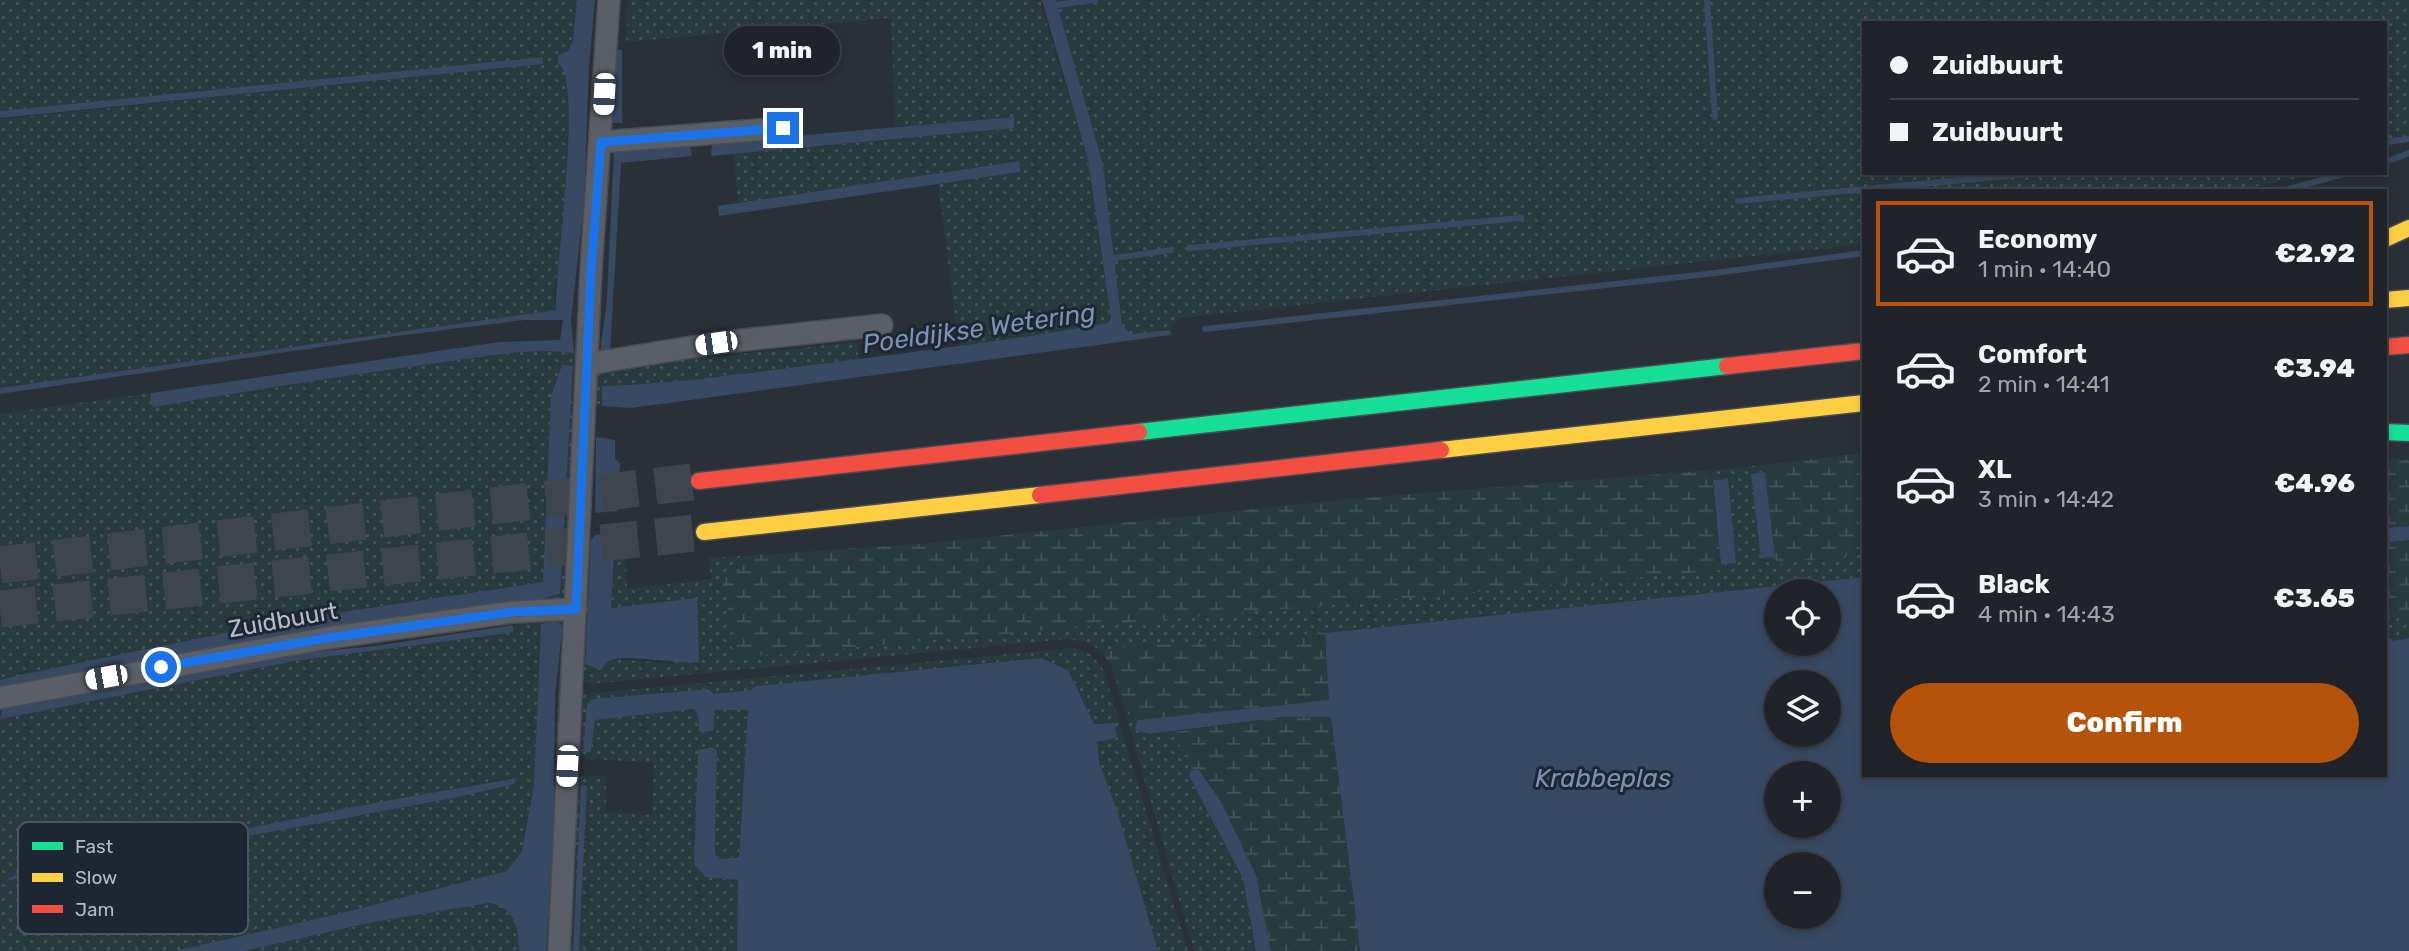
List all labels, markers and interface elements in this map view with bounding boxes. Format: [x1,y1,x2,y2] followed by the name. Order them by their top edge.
[725,26,841,76] callout: 1 min
[752,36,812,64] text: 1 min
[1932,50,2063,81] text: Zuidbuurt
[593,72,616,116] car
[767,112,799,144] route end
[1932,117,2063,148] text: Zuidbuurt
[1894,222,1957,285] icon: car
[1978,224,2097,255] text: Economy
[2275,238,2355,269] text: €2.92
[1978,255,2111,283] text: 1 min · 14:40
[861,297,1098,360] water label: Poeldijkse Wetering
[694,330,739,356] car
[1894,337,1957,400] icon: car
[1978,339,2087,370] text: Comfort
[2274,353,2355,384] text: €3.94
[1978,370,2110,398] text: 2 min · 14:41
[1894,452,1957,515] icon: car
[1978,454,2011,485] text: XL
[2274,468,2355,499] text: €4.96
[1978,485,2114,513] text: 3 min · 14:42
[1894,567,1957,630] icon: car
[1978,569,2050,600] text: Black
[1764,579,1841,929] map controls
[1764,579,1841,656] button: locate
[2274,583,2355,614] text: €3.65
[226,597,340,643] street label: Zuidbuurt
[1978,600,2115,628] text: 4 min · 14:43
[145,651,177,683] route start
[84,663,129,691] car
[1764,670,1841,747] button: layers
[1890,683,2359,763] button: Confirm
[556,744,579,788] car
[1764,761,1841,838] button: +
[1535,763,1671,794] water label: Krabbeplas
[18,822,248,934] legend
[75,835,114,858] text: Fast
[1764,852,1841,929] button: −
[75,866,117,889] text: Slow
[75,898,114,921] text: Jam

